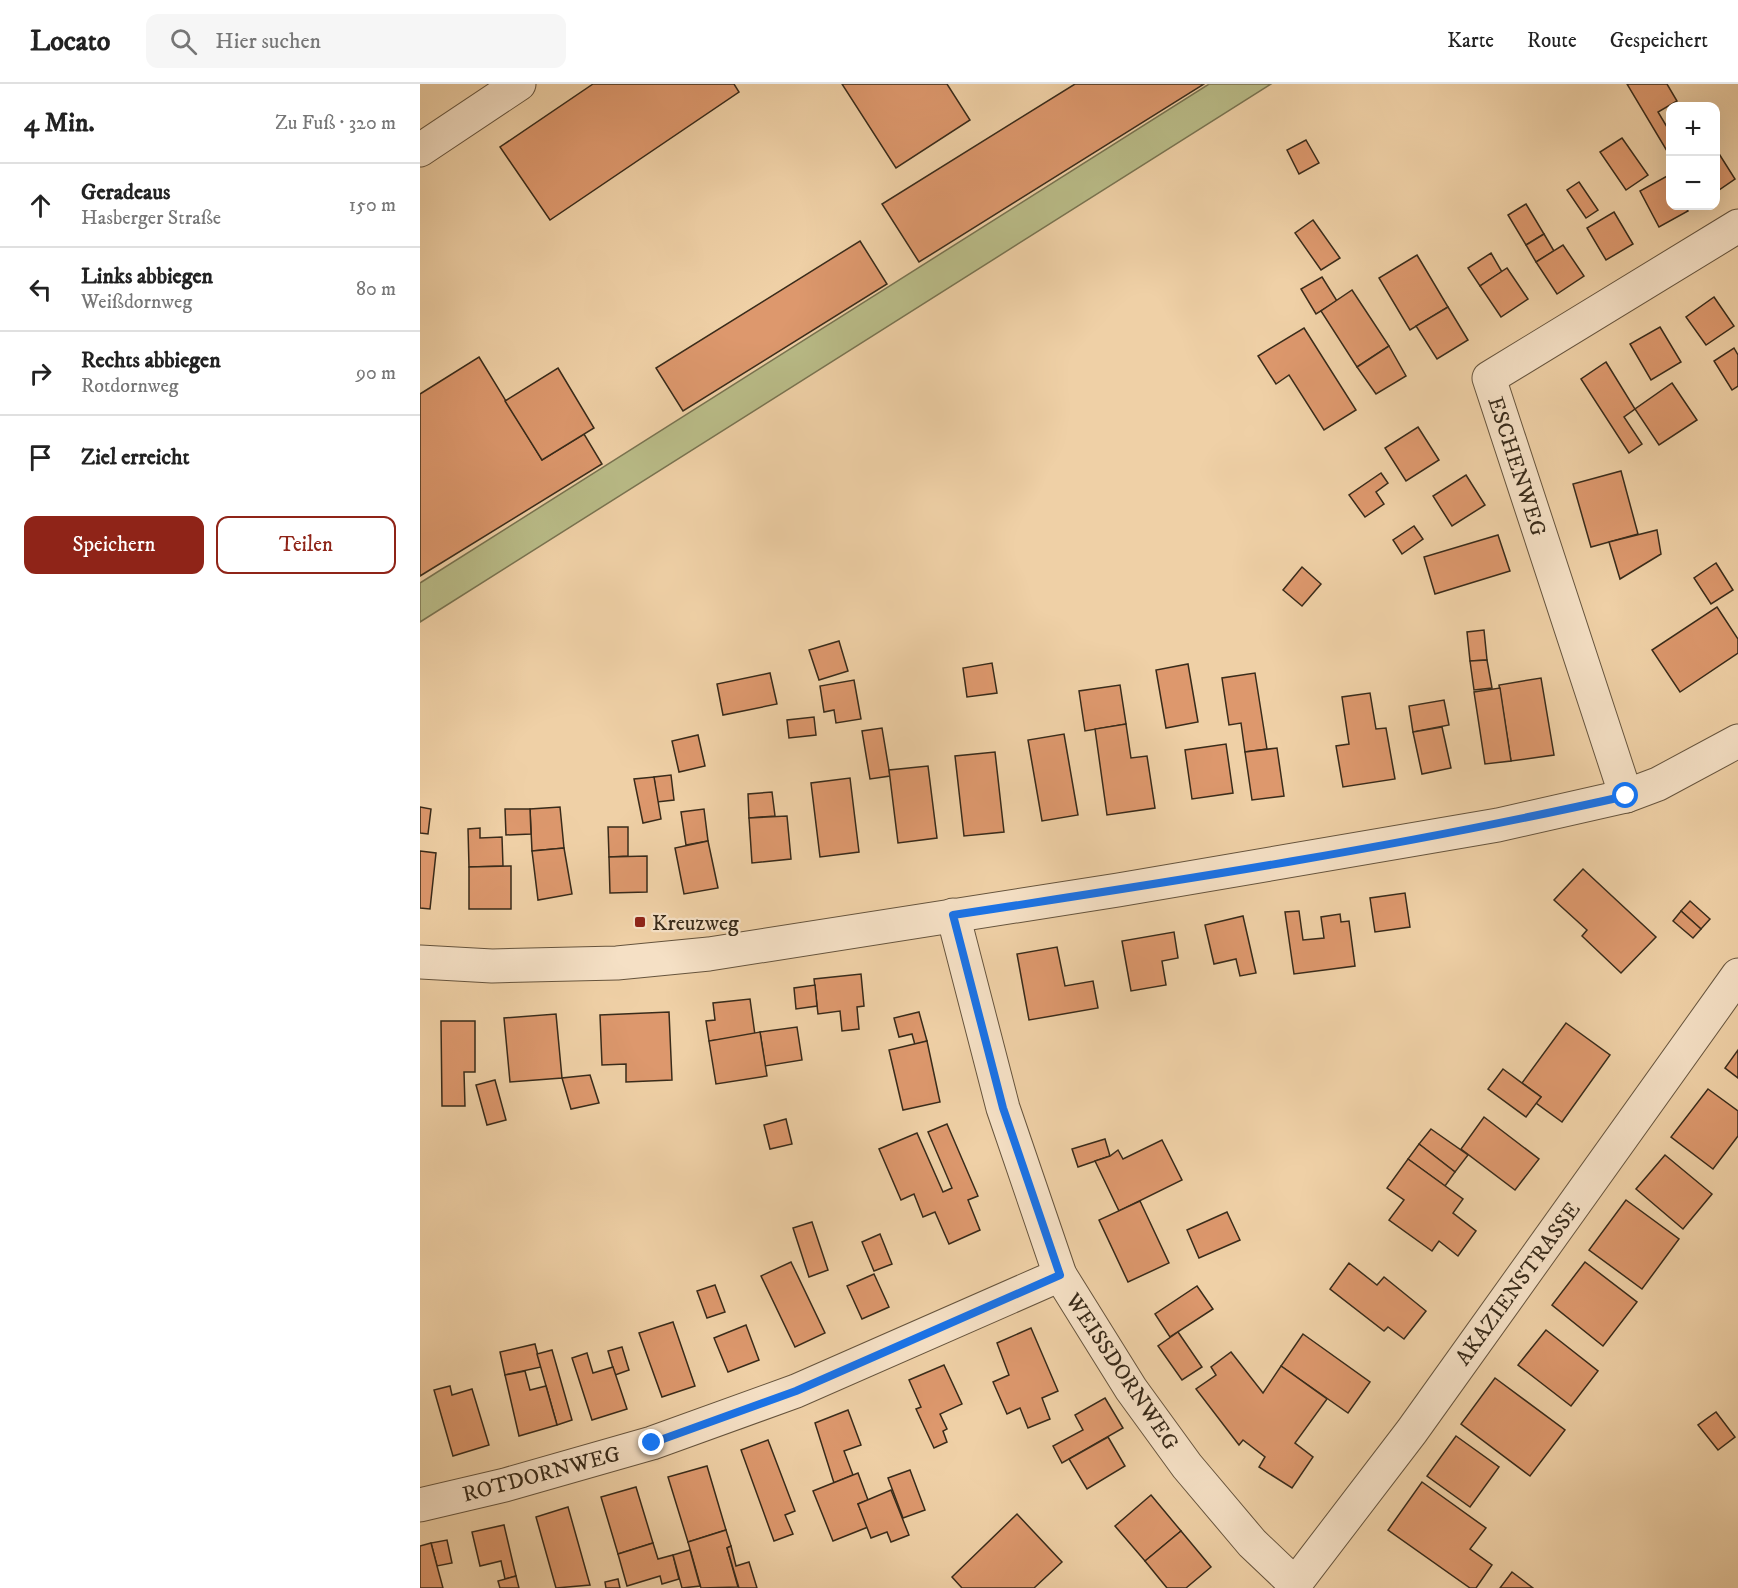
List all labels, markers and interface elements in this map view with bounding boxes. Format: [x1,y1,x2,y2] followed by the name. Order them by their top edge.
[146,14,566,68] search box
[30,24,110,59] text: Locato
[167,25,200,58] icon: search
[215,28,321,55] text: Hier suchen
[1447,28,1494,54] text: Karte
[1527,28,1577,54] text: Route
[1610,28,1708,54] text: Gespeichert
[1666,102,1720,210] map controls
[1666,102,1720,156] button: +
[24,107,95,140] text: 4 Min.
[275,111,396,136] text: Zu Fuß · 320 m
[1666,156,1720,210] button: −
[81,179,170,206] text: Geradeaus
[24,189,57,222] icon: ahead
[349,193,396,218] text: 150 m
[81,206,221,231] text: Hasberger Straße
[81,263,213,290] text: Links abbiegen
[24,273,57,306] icon: left
[356,277,396,302] text: 80 m
[81,290,192,315] text: Weißdornweg
[81,347,221,374] text: Rechts abbiegen
[24,357,57,390] icon: right
[356,361,396,386] text: 90 m
[81,374,179,399] text: Rotdornweg
[1481,393,1552,540] street label: ESCHENWEG
[24,441,57,474] icon: arrive
[81,444,189,471] text: Ziel erreicht
[24,516,204,574] button: Speichern
[216,516,396,574] button: Teilen
[1612,782,1638,808] route start
[652,910,739,937] place label: Kreuzweg
[633,915,647,929] marker: Kreuzweg
[1450,1197,1587,1371] street label: AKAZIENSTRASSE
[1059,1287,1184,1455] street label: WEISSDORNWEG
[638,1429,664,1455] route end
[460,1440,623,1508] street label: ROTDORNWEG

